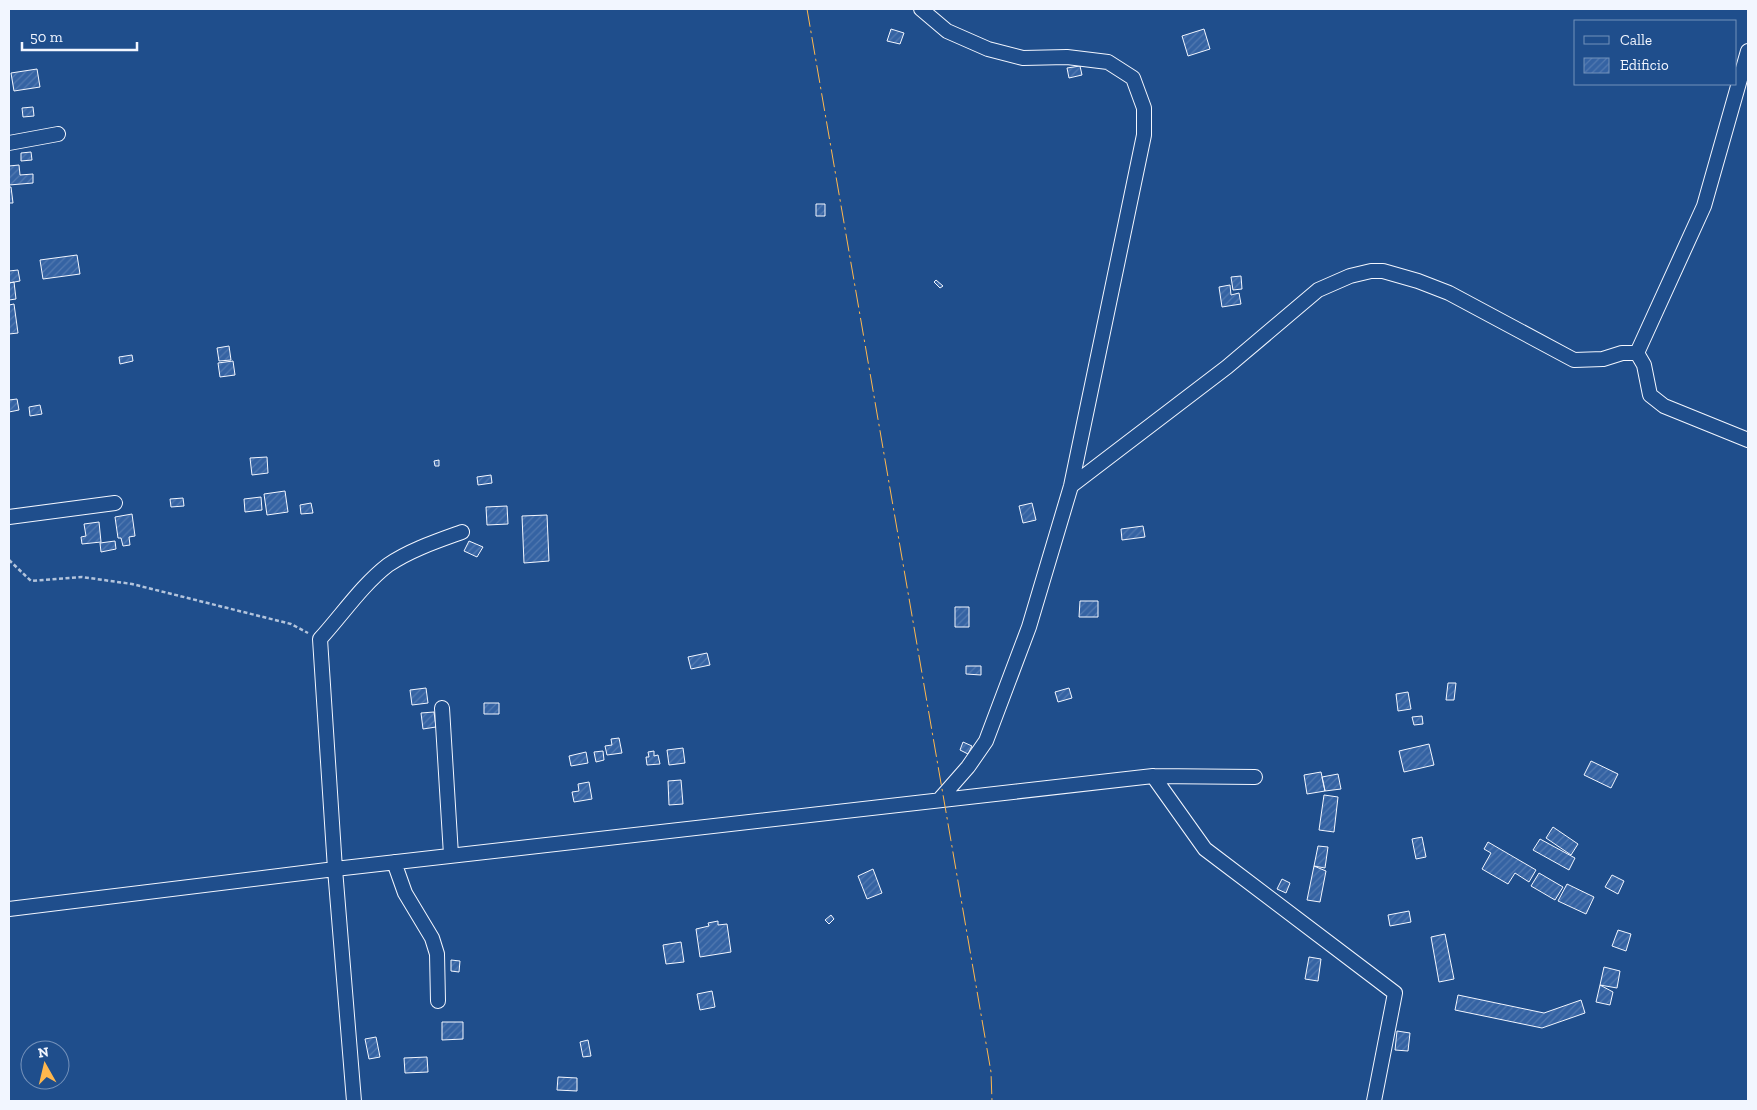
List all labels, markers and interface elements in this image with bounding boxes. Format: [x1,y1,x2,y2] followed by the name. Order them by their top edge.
[22,20,138,52] scale bar
[1574,20,1737,85] legend
[30,28,63,46] text: 50 m
[1620,31,1652,49] text: Calle
[1620,56,1669,74] text: Edificio
[20,1040,70,1090] north arrow
[37,1043,50,1062] text: N

